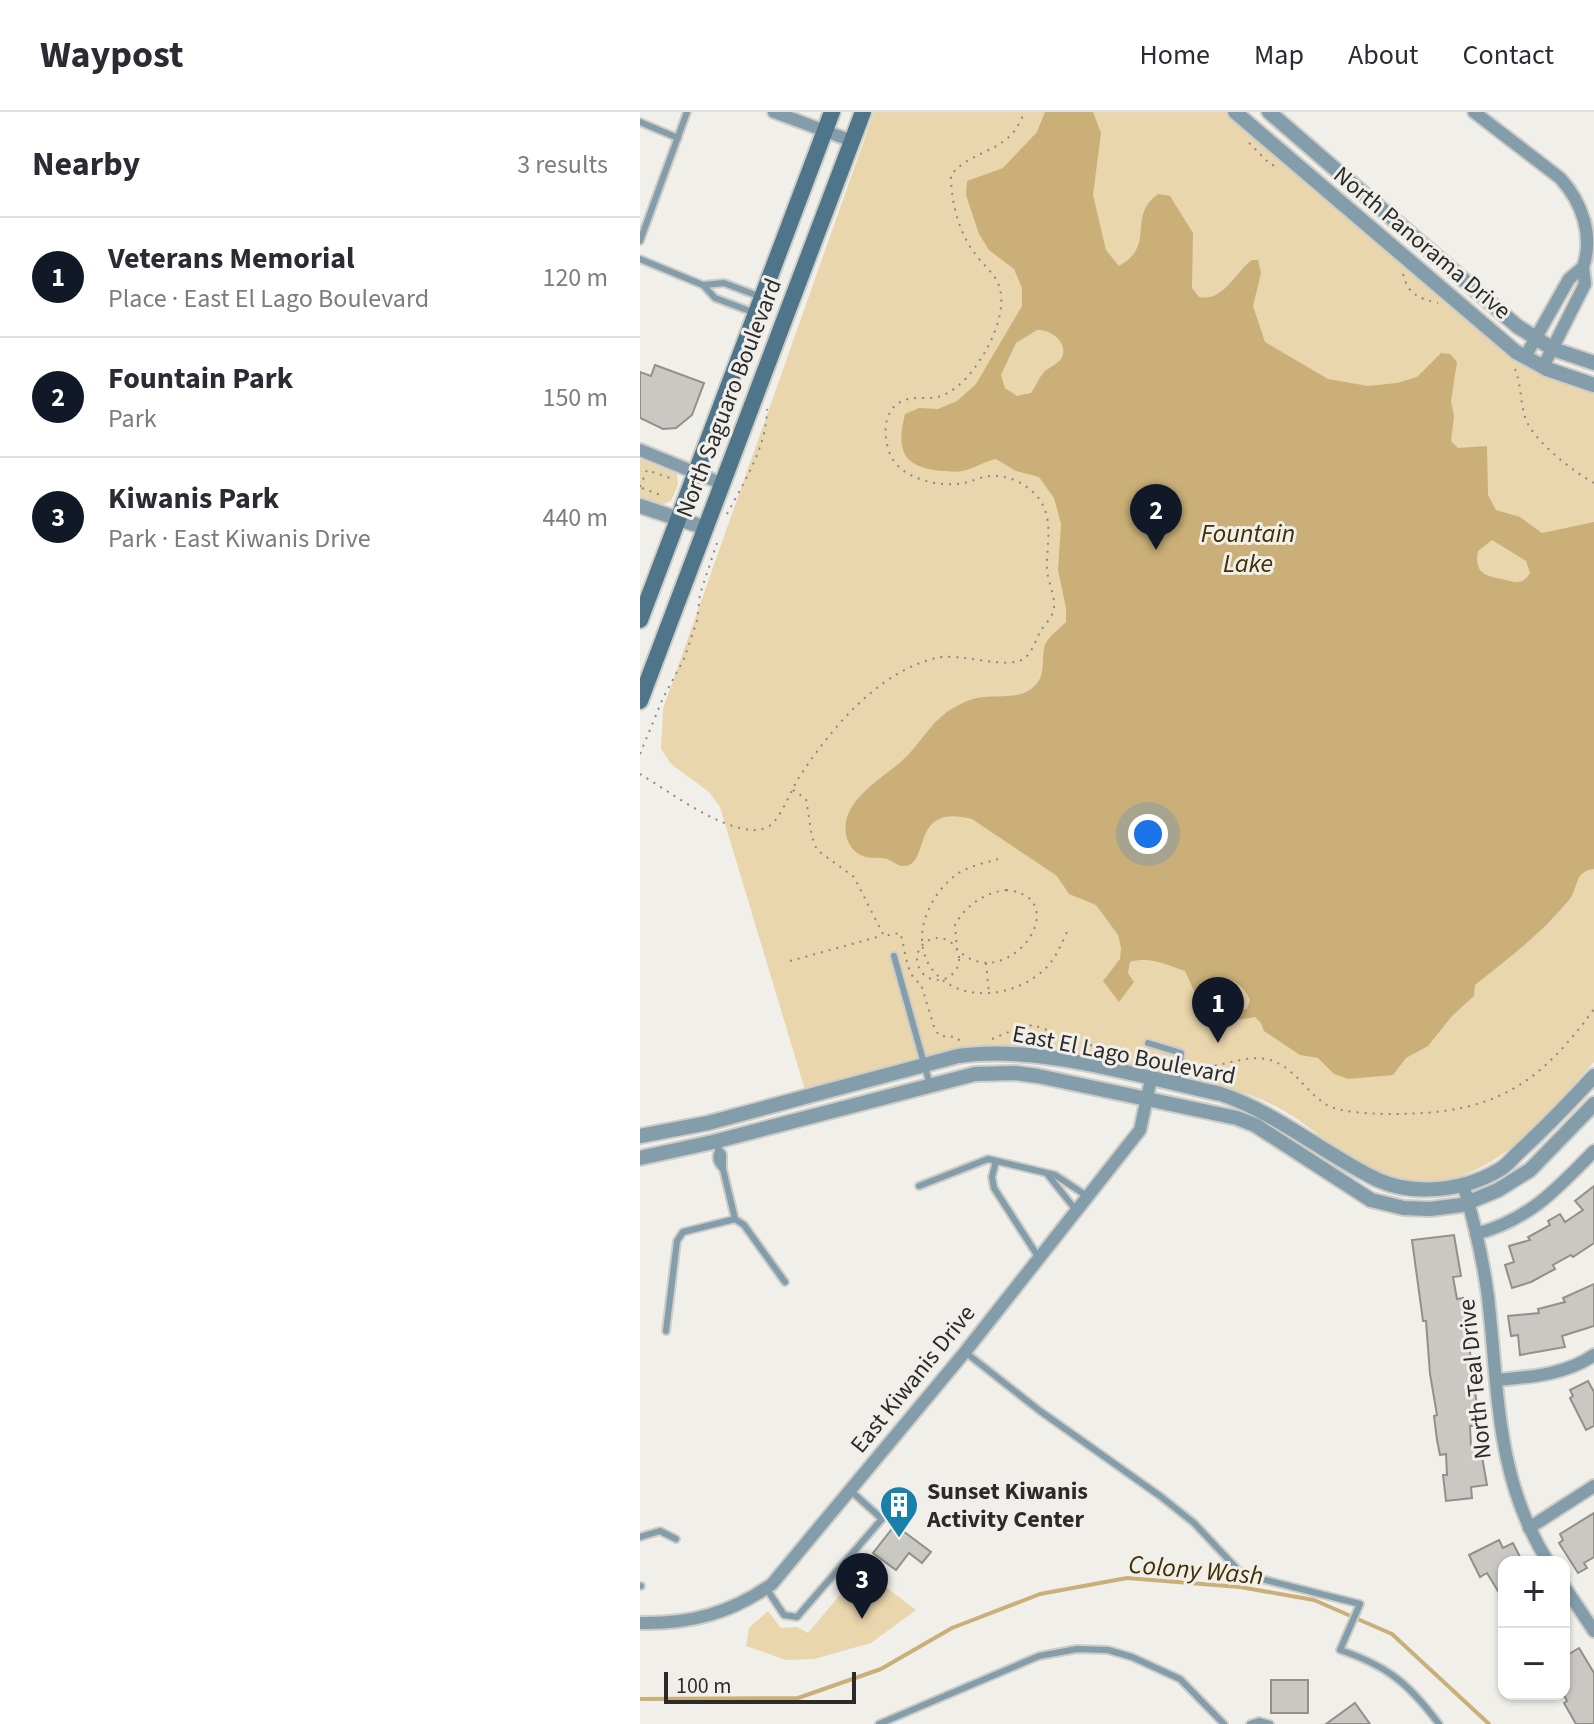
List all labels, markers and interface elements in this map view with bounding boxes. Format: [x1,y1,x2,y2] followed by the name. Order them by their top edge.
[40,28,184,82] text: Waypost
[1139,35,1210,75] text: Home
[1254,35,1304,75] text: Map
[1348,35,1419,75] text: About
[1463,35,1554,75] text: Contact
[32,140,140,189] text: Nearby
[517,146,608,183] text: 3 results
[1326,158,1518,328] street label: North Panorama Drive
[108,237,355,280] text: Veterans Memorial
[51,259,65,296] text: 1
[542,259,608,296] text: 120 m
[667,273,791,523] street label: North Saguaro Boulevard
[108,280,429,317] text: Place · East El Lago Boulevard
[108,357,293,400] text: Fountain Park
[51,379,65,416] text: 2
[542,379,608,416] text: 150 m
[108,400,157,437] text: Park
[108,477,279,520] text: Kiwanis Park
[1130,484,1182,550] pin: 2
[51,499,65,536] text: 3
[542,499,608,536] text: 440 m
[1201,515,1295,582] water label: Fountain Lake
[108,520,371,557] text: Park · East Kiwanis Drive
[1128,814,1168,854] your location
[1192,977,1244,1043] pin: 1
[1009,1016,1239,1094] street label: East El Lago Boulevard
[842,1297,984,1461] street label: East Kiwanis Drive
[1449,1297,1501,1461] street label: North Teal Drive
[926,1474,1088,1537] place label: Sunset Kiwanis Activity Center
[878,1484,920,1539] building icon: Sunset Kiwanis Activity Center
[1127,1546,1265,1594] water label: Colony Wash
[836,1553,888,1619] pin: 3
[1498,1556,1570,1700] map controls
[1498,1556,1570,1628] button: +
[1498,1628,1570,1700] button: −
[664,1668,856,1704] scale bar
[676,1670,731,1702] text: 100 m

